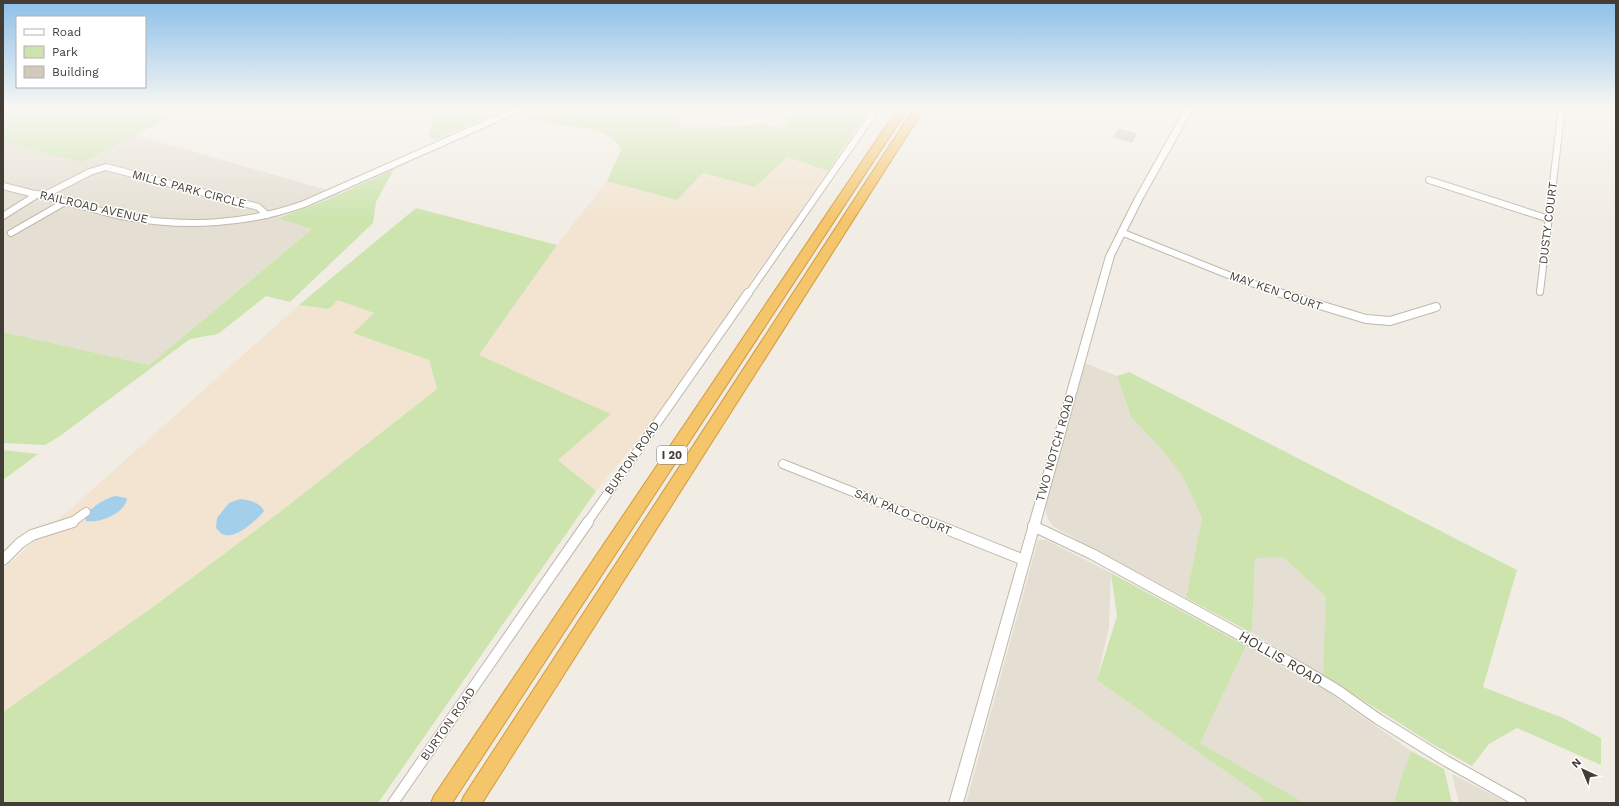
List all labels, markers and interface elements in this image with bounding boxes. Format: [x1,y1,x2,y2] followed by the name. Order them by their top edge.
[16,16,146,88] legend
[52,25,81,39] text: Road
[52,45,78,59] text: Park
[52,65,99,79] text: Building
[131,167,248,211] street label: MILLS PARK CIRCLE
[1536,181,1560,265] street label: DUSTY COURT
[38,188,150,226] street label: RAILROAD AVENUE
[1228,269,1324,313] street label: MAY KEN COURT
[1033,393,1077,503] street label: TWO NOTCH ROAD
[602,419,662,497] street label: BURTON ROAD
[657,446,687,464] road number: I 20
[852,486,954,538] street label: SAN PALO COURT
[1236,628,1326,688] street label: HOLLIS ROAD
[418,685,478,763] street label: BURTON ROAD
[1563,750,1603,790] north arrow
[1569,756,1584,771] text: N

